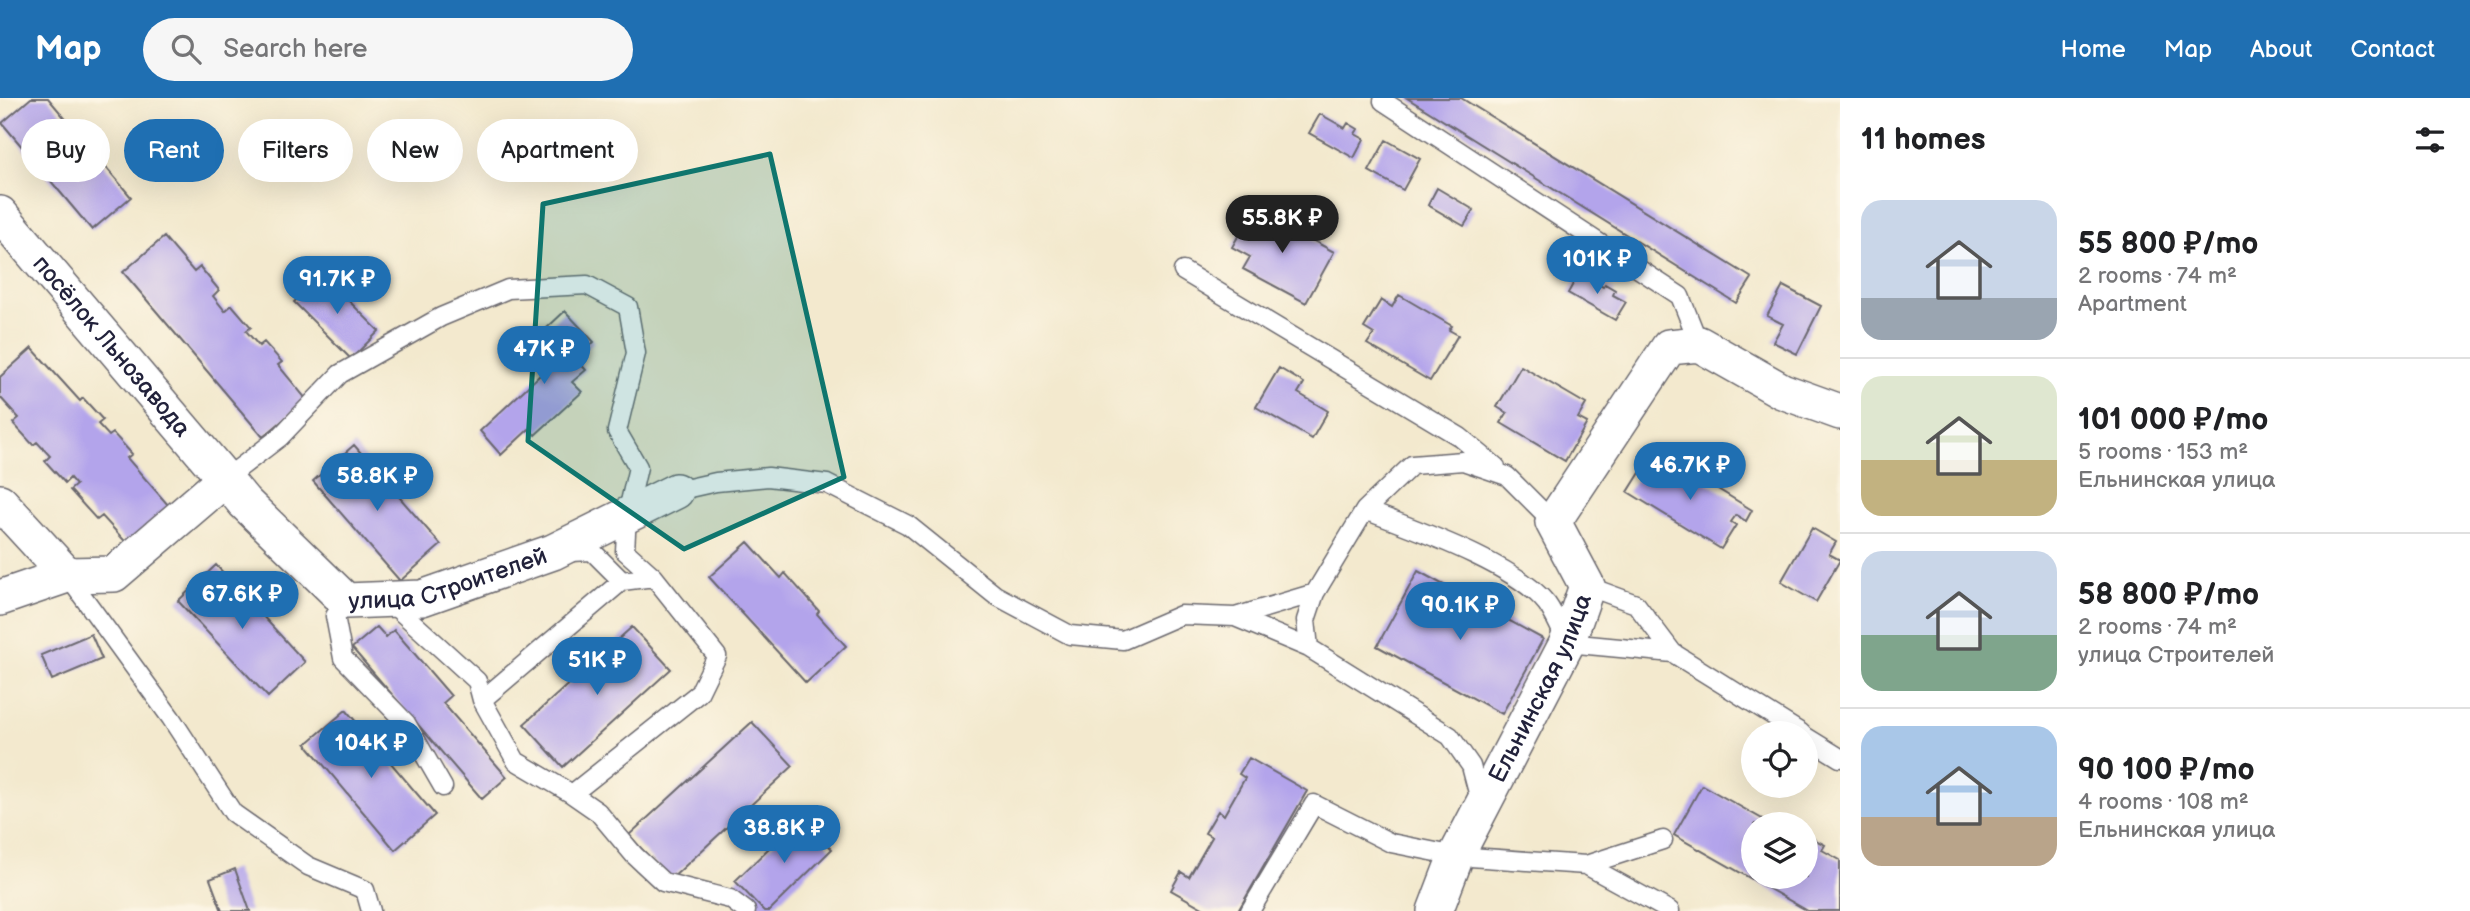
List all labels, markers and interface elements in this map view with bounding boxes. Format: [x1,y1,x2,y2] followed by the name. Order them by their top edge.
[143,18,633,81] search box
[35,29,101,69] text: Map
[167,30,205,68] icon: search
[223,34,367,65] text: Search here
[2061,35,2126,64] text: Home
[2164,35,2212,64] text: Map
[2250,35,2312,64] text: About
[2350,35,2435,64] text: Contact
[21,119,110,182] chip: Buy
[124,119,224,182] chip: Rent
[238,119,353,182] chip: Filters
[367,119,463,182] chip: New
[477,119,638,182] chip: Apartment
[2411,121,2449,159] icon: filters
[1861,122,1985,158] text: 11 homes
[1217,195,1347,255] pin: 55.8K ₽
[1242,204,1322,232] text: 55.8K ₽
[2078,226,2258,262] text: 55 800 ₽/mo
[1917,228,2001,312] icon: home
[1540,236,1654,296] pin: 101K ₽
[1563,245,1631,273] text: 101K ₽
[26,250,197,443] street label: посёлок Льнозавода
[272,256,402,316] pin: 91.7K ₽
[2078,262,2237,290] text: 2 rooms · 74 m²
[299,265,375,293] text: 91.7K ₽
[2078,290,2187,318] text: Apartment
[495,327,593,386] pin: 47K ₽
[513,335,575,363] text: 47K ₽
[2078,402,2268,438] text: 101 000 ₽/mo
[1917,404,2001,488] icon: home
[2078,438,2248,466] text: 5 rooms · 153 m²
[1625,442,1755,502] pin: 46.7K ₽
[1650,451,1730,479] text: 46.7K ₽
[312,454,442,513] pin: 58.8K ₽
[336,462,418,490] text: 58.8K ₽
[2078,466,2276,494] text: Ельнинская улица
[348,541,551,616] street label: улица Строителей
[177,572,307,631] pin: 67.6K ₽
[2078,577,2259,613] text: 58 800 ₽/mo
[1917,579,2001,663] icon: home
[202,580,282,608] text: 67.6K ₽
[1395,582,1525,642] pin: 90.1K ₽
[1483,590,1598,788] street label: Ельнинская улица
[1421,591,1499,619] text: 90.1K ₽
[2078,613,2237,641] text: 2 rooms · 74 m²
[548,638,646,697] pin: 51K ₽
[2078,641,2274,669] text: улица Строителей
[568,646,626,674] text: 51K ₽
[314,720,428,780] pin: 104K ₽
[1741,721,1818,889] map controls
[1741,721,1818,798] button: locate
[335,729,407,757] text: 104K ₽
[2078,752,2255,788] text: 90 100 ₽/mo
[1917,754,2001,838] icon: home
[2078,788,2249,816] text: 4 rooms · 108 m²
[719,806,849,865] pin: 38.8K ₽
[1741,812,1818,889] button: layers
[743,814,825,842] text: 38.8K ₽
[2078,816,2276,844] text: Ельнинская улица

